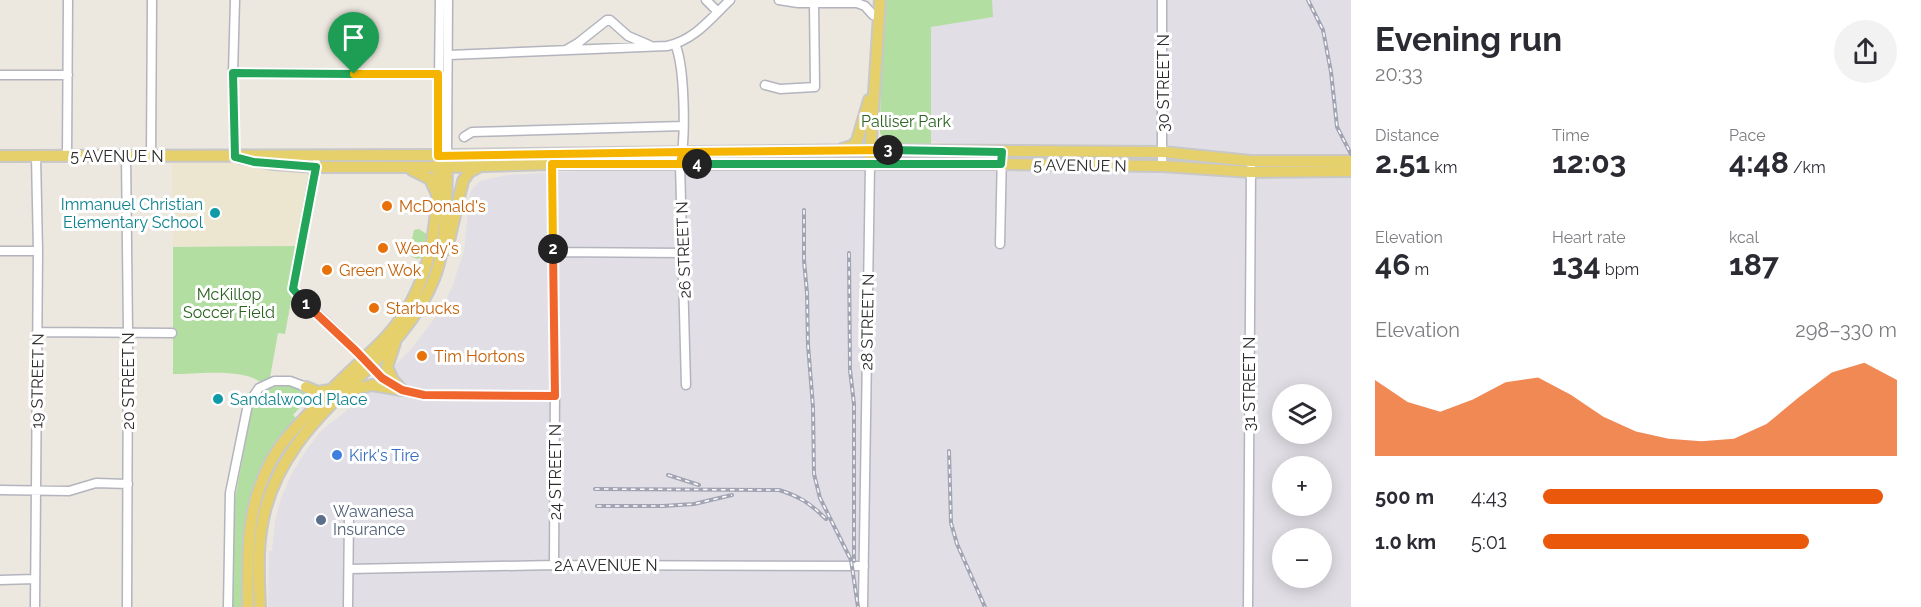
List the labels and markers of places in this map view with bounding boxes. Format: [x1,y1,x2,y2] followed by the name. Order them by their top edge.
[328,12,379,74] pin
[873,135,903,165] pin: 3
[682,149,712,179] pin: 4
[61,195,204,232] place label: Immanuel Christian Elementary School
[399,197,486,216] place label: McDonald's
[380,199,394,213] marker: McDonald's
[208,206,222,220] marker: Immanuel Christian Elementary School
[538,234,568,264] pin: 2
[395,239,459,258] place label: Wendy's
[376,241,390,255] marker: Wendy's
[339,261,422,280] place label: Green Wok
[320,263,334,277] marker: Green Wok
[291,289,321,319] pin: 1
[386,299,460,318] place label: Starbucks
[367,301,381,315] marker: Starbucks
[434,347,525,366] place label: Tim Hortons
[415,349,429,363] marker: Tim Hortons
[230,390,367,409] place label: Sandalwood Place
[211,392,225,406] marker: Sandalwood Place
[349,446,419,465] place label: Kirk's Tire
[330,448,344,462] marker: Kirk's Tire
[333,502,414,539] place label: Wawanesa Insurance
[314,513,328,527] marker: Wawanesa Insurance

